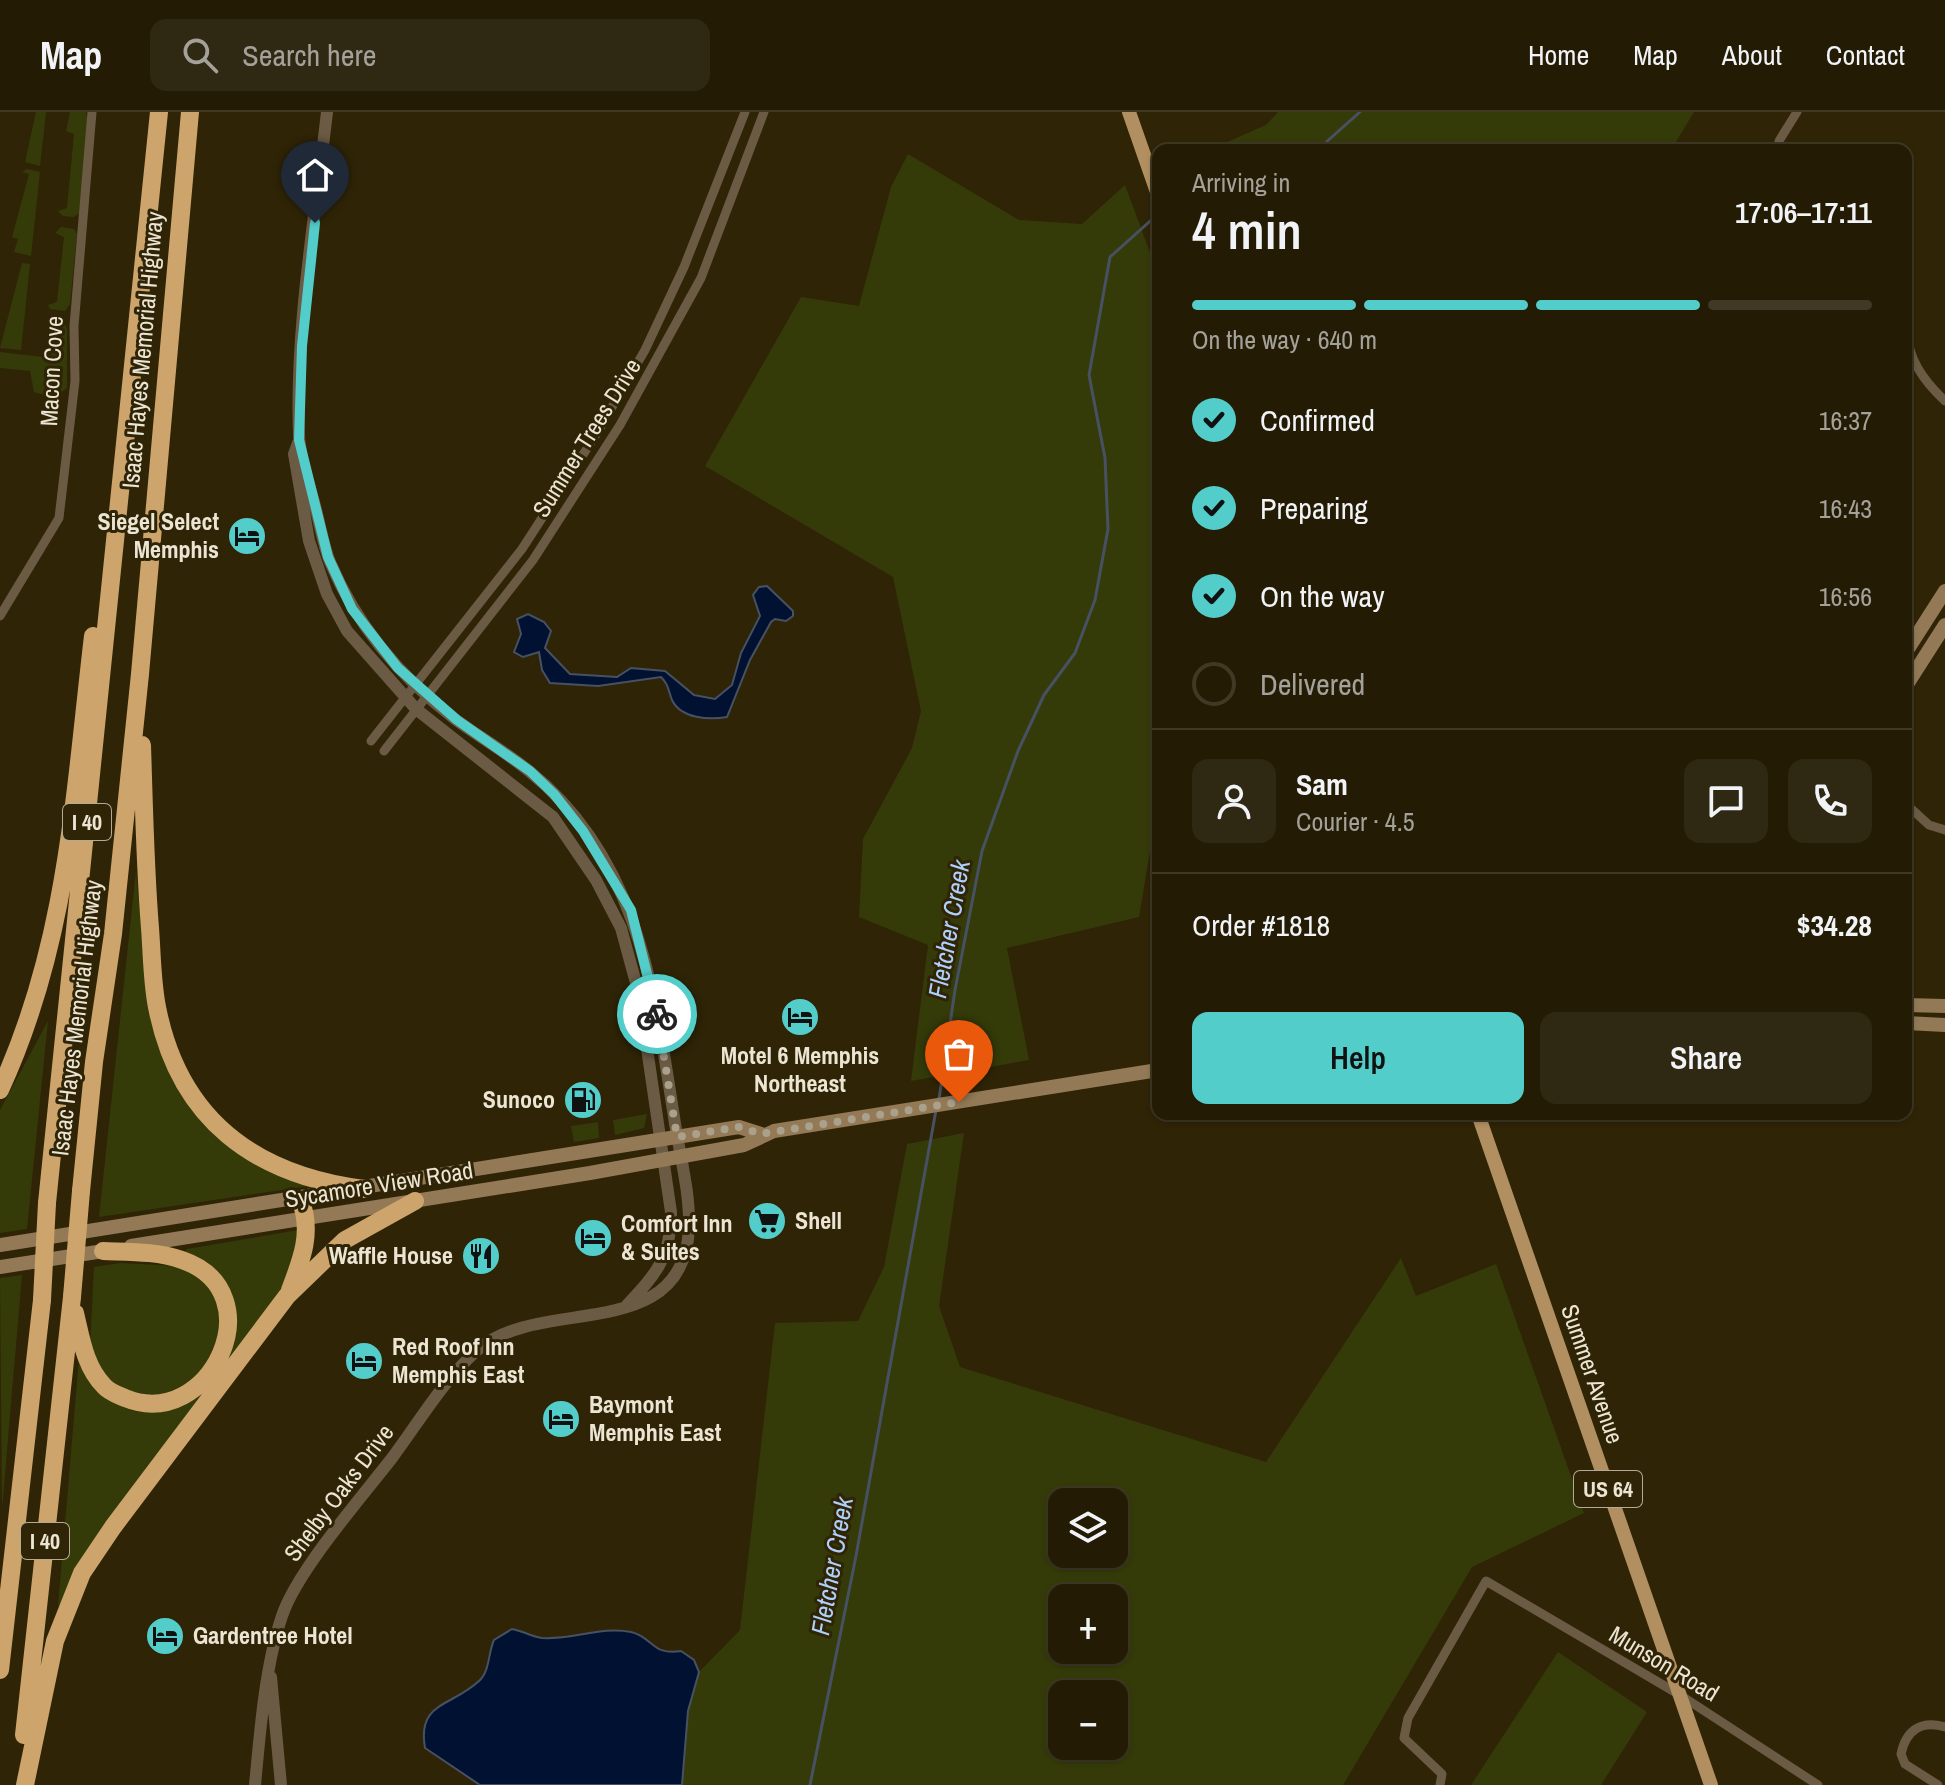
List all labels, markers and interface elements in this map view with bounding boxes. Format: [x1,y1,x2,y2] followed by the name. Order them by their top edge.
[150,19,710,91] search box
[40,30,102,81] text: Map
[178,33,222,77] icon: search
[242,35,376,75] text: Search here
[1528,36,1589,74] text: Home
[1633,36,1678,74] text: Map
[1722,36,1782,74] text: About
[1826,36,1905,74] text: Contact
[281,141,349,223] pin
[293,153,337,197] icon: home
[1192,165,1290,200] text: Arriving in
[1735,192,1872,232] text: 17:06–17:11
[1192,195,1302,265] text: 4 min
[114,210,170,490] street label: Isaac Hayes Memorial Highway
[32,315,70,427] street label: Macon Cove
[1192,322,1377,357] text: On the way · 640 m
[524,352,648,523] street label: Summer Trees Drive
[1192,398,1236,442] icon: check
[1260,400,1375,440] text: Confirmed
[1819,403,1872,438] text: 16:37
[1192,486,1236,530] icon: check
[1260,488,1368,528] text: Preparing
[1819,491,1872,526] text: 16:43
[98,505,219,565] place label: Siegel Select Memphis
[226,515,268,557] hotel icon: Siegel Select Memphis
[1192,574,1236,618] icon: check
[1260,576,1384,616] text: On the way
[1819,579,1872,614] text: 16:56
[1260,664,1365,704] text: Delivered
[1192,759,1276,843] button: person
[1684,759,1768,843] button: chat
[1788,759,1872,843] button: phone
[1296,764,1348,804] text: Sam
[63,804,111,840] road number: I 40
[1296,804,1415,839] text: Courier · 4.5
[919,856,978,1001] water label: Fletcher Creek
[43,878,109,1158] street label: Isaac Hayes Memorial Highway
[1192,905,1330,945] text: Order #1818
[1797,905,1872,945] text: $34.28
[617,974,697,1054] courier
[635,992,679,1036] icon: bike
[779,996,821,1038] hotel icon: Motel 6 Memphis Northeast
[1192,1012,1524,1104] button: Help
[1540,1012,1872,1104] button: Share
[925,1020,993,1102] pin
[937,1032,981,1076] icon: bag
[721,1039,879,1099] place label: Motel 6 Memphis Northeast
[562,1079,604,1121] fuel station icon: Sunoco
[483,1083,555,1115] place label: Sunoco
[283,1153,475,1215] street label: Sycamore View Road
[746,1200,788,1242] supermarket icon: Shell
[795,1204,842,1236] place label: Shell
[621,1207,733,1267] place label: Comfort Inn & Suites
[572,1217,614,1259] hotel icon: Comfort Inn & Suites
[460,1235,502,1277] restaurant icon: Waffle House
[329,1239,453,1271] place label: Waffle House
[1554,1300,1632,1448] street label: Summer Avenue
[392,1330,525,1390] place label: Red Roof Inn Memphis East
[343,1340,385,1382] hotel icon: Red Roof Inn Memphis East
[589,1388,722,1448] place label: Baymont Memphis East
[540,1398,582,1440] hotel icon: Baymont Memphis East
[276,1417,400,1568] street label: Shelby Oaks Drive
[1574,1471,1642,1507] road number: US 64
[1048,1488,1128,1760] map controls
[1048,1488,1128,1568] button: layers
[802,1493,861,1638] water label: Fletcher Creek
[21,1523,69,1559] road number: I 40
[1048,1584,1128,1664] button: +
[144,1615,186,1657] hotel icon: Gardentree Hotel
[1604,1618,1725,1708] street label: Munson Road
[193,1619,353,1651] place label: Gardentree Hotel
[1048,1680,1128,1760] button: −

